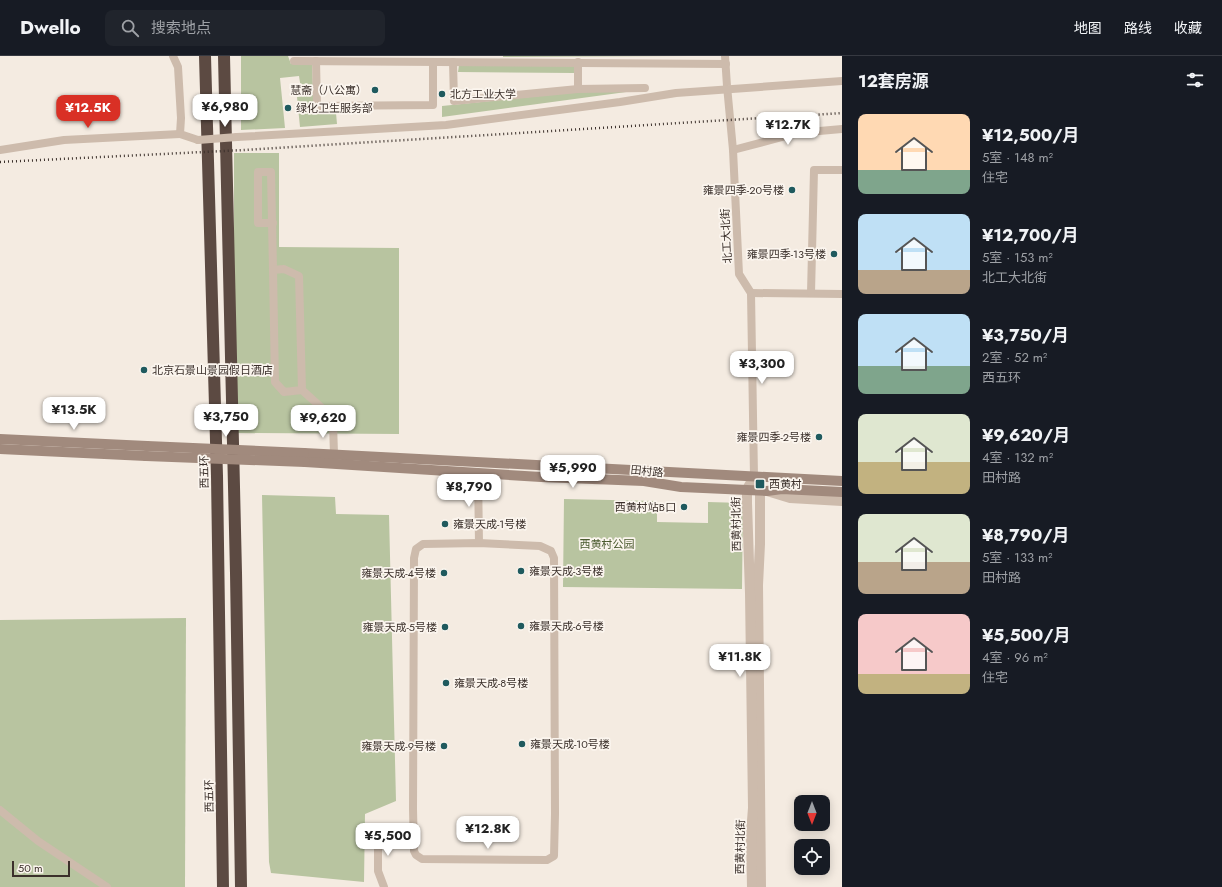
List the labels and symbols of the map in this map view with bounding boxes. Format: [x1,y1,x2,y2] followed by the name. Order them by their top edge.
[290,82,367,98] place label: 慧斋（八公寓）
[370,85,380,95] marker: 慧斋（八公寓）
[450,86,516,102] place label: 北方工业大学
[437,89,447,99] marker: 北方工业大学
[192,94,258,128] pin: ¥6,980
[55,95,121,129] pin: ¥12.5K
[296,100,373,116] place label: 绿化卫生服务部
[283,103,293,113] marker: 绿化卫生服务部
[755,112,821,146] pin: ¥12.7K
[703,182,784,198] place label: 雍景四季-20号楼
[787,185,797,195] marker: 雍景四季-20号楼
[717,208,735,264] street label: 北工大北街
[747,246,826,262] place label: 雍景四季-13号楼
[829,249,839,259] marker: 雍景四季-13号楼
[729,351,795,385] pin: ¥3,300
[152,362,273,378] place label: 北京石景山景园假日酒店
[139,365,149,375] marker: 北京石景山景园假日酒店
[41,397,107,431] pin: ¥13.5K
[193,404,259,438] pin: ¥3,750
[290,405,356,439] pin: ¥9,620
[736,429,811,445] place label: 雍景四季-2号楼
[814,432,824,442] marker: 雍景四季-2号楼
[196,455,212,489] street label: 西五环
[540,455,606,489] pin: ¥5,990
[630,461,664,481] street label: 田村路
[436,474,502,508] pin: ¥8,790
[769,476,802,492] place label: 西黄村
[754,478,766,490] marker: 西黄村
[728,496,744,552] street label: 西黄村北街
[615,499,676,515] place label: 西黄村站B口
[679,502,689,512] marker: 西黄村站B口
[453,516,526,532] place label: 雍景天成-1号楼
[440,519,450,529] marker: 雍景天成-1号楼
[580,536,635,552] park label: 西黄村公园
[529,563,603,579] place label: 雍景天成-3号楼
[361,565,436,581] place label: 雍景天成-4号楼
[516,566,526,576] marker: 雍景天成-3号楼
[439,568,449,578] marker: 雍景天成-4号楼
[529,618,604,634] place label: 雍景天成-6号楼
[362,619,437,635] place label: 雍景天成-5号楼
[516,621,526,631] marker: 雍景天成-6号楼
[440,622,450,632] marker: 雍景天成-5号楼
[707,644,773,678] pin: ¥11.8K
[454,675,528,691] place label: 雍景天成-8号楼
[441,678,451,688] marker: 雍景天成-8号楼
[530,736,610,752] place label: 雍景天成-10号楼
[361,738,436,754] place label: 雍景天成-9号楼
[517,739,527,749] marker: 雍景天成-10号楼
[439,741,449,751] marker: 雍景天成-9号楼
[201,779,217,813] street label: 西五环
[794,795,830,831] north arrow
[455,816,521,850] pin: ¥12.8K
[732,819,748,875] street label: 西黄村北街
[355,823,421,857] pin: ¥5,500
[12,859,70,878] scale bar

